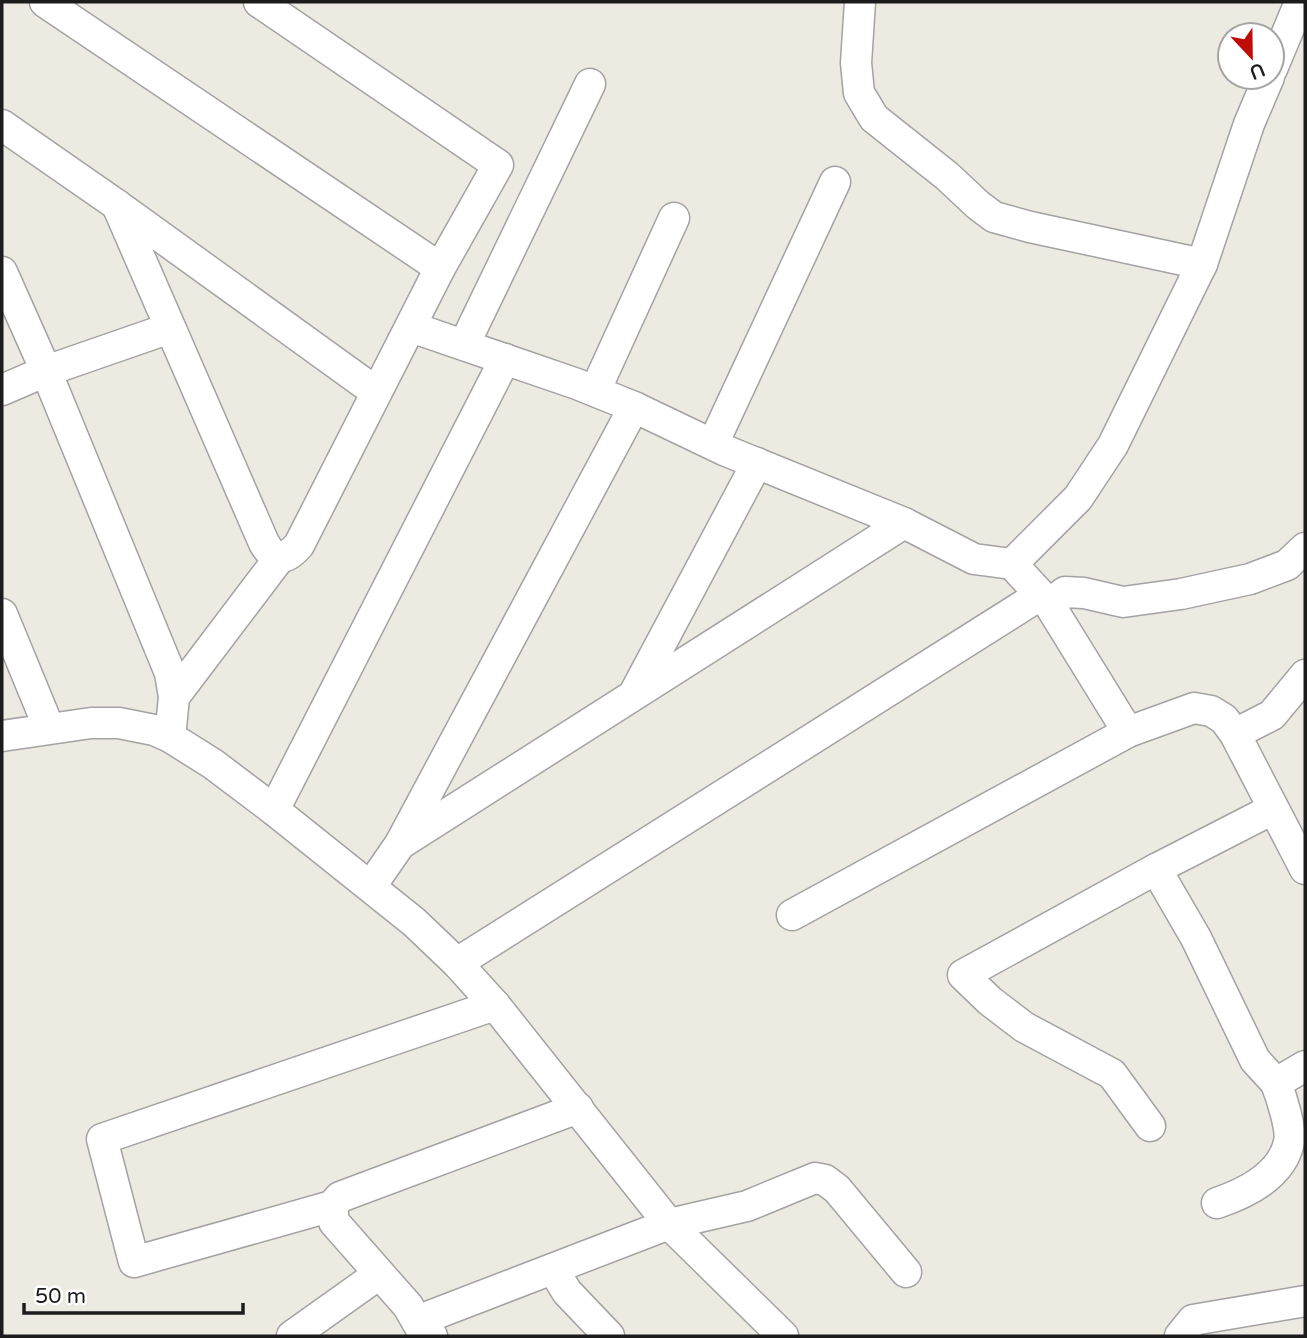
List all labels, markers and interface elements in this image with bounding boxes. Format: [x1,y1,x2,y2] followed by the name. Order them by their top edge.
[1216,21,1286,91] north arrow
[1246,58,1268,84] text: U
[24,1272,243,1316] scale bar
[35,1284,86,1309] text: 50 m

